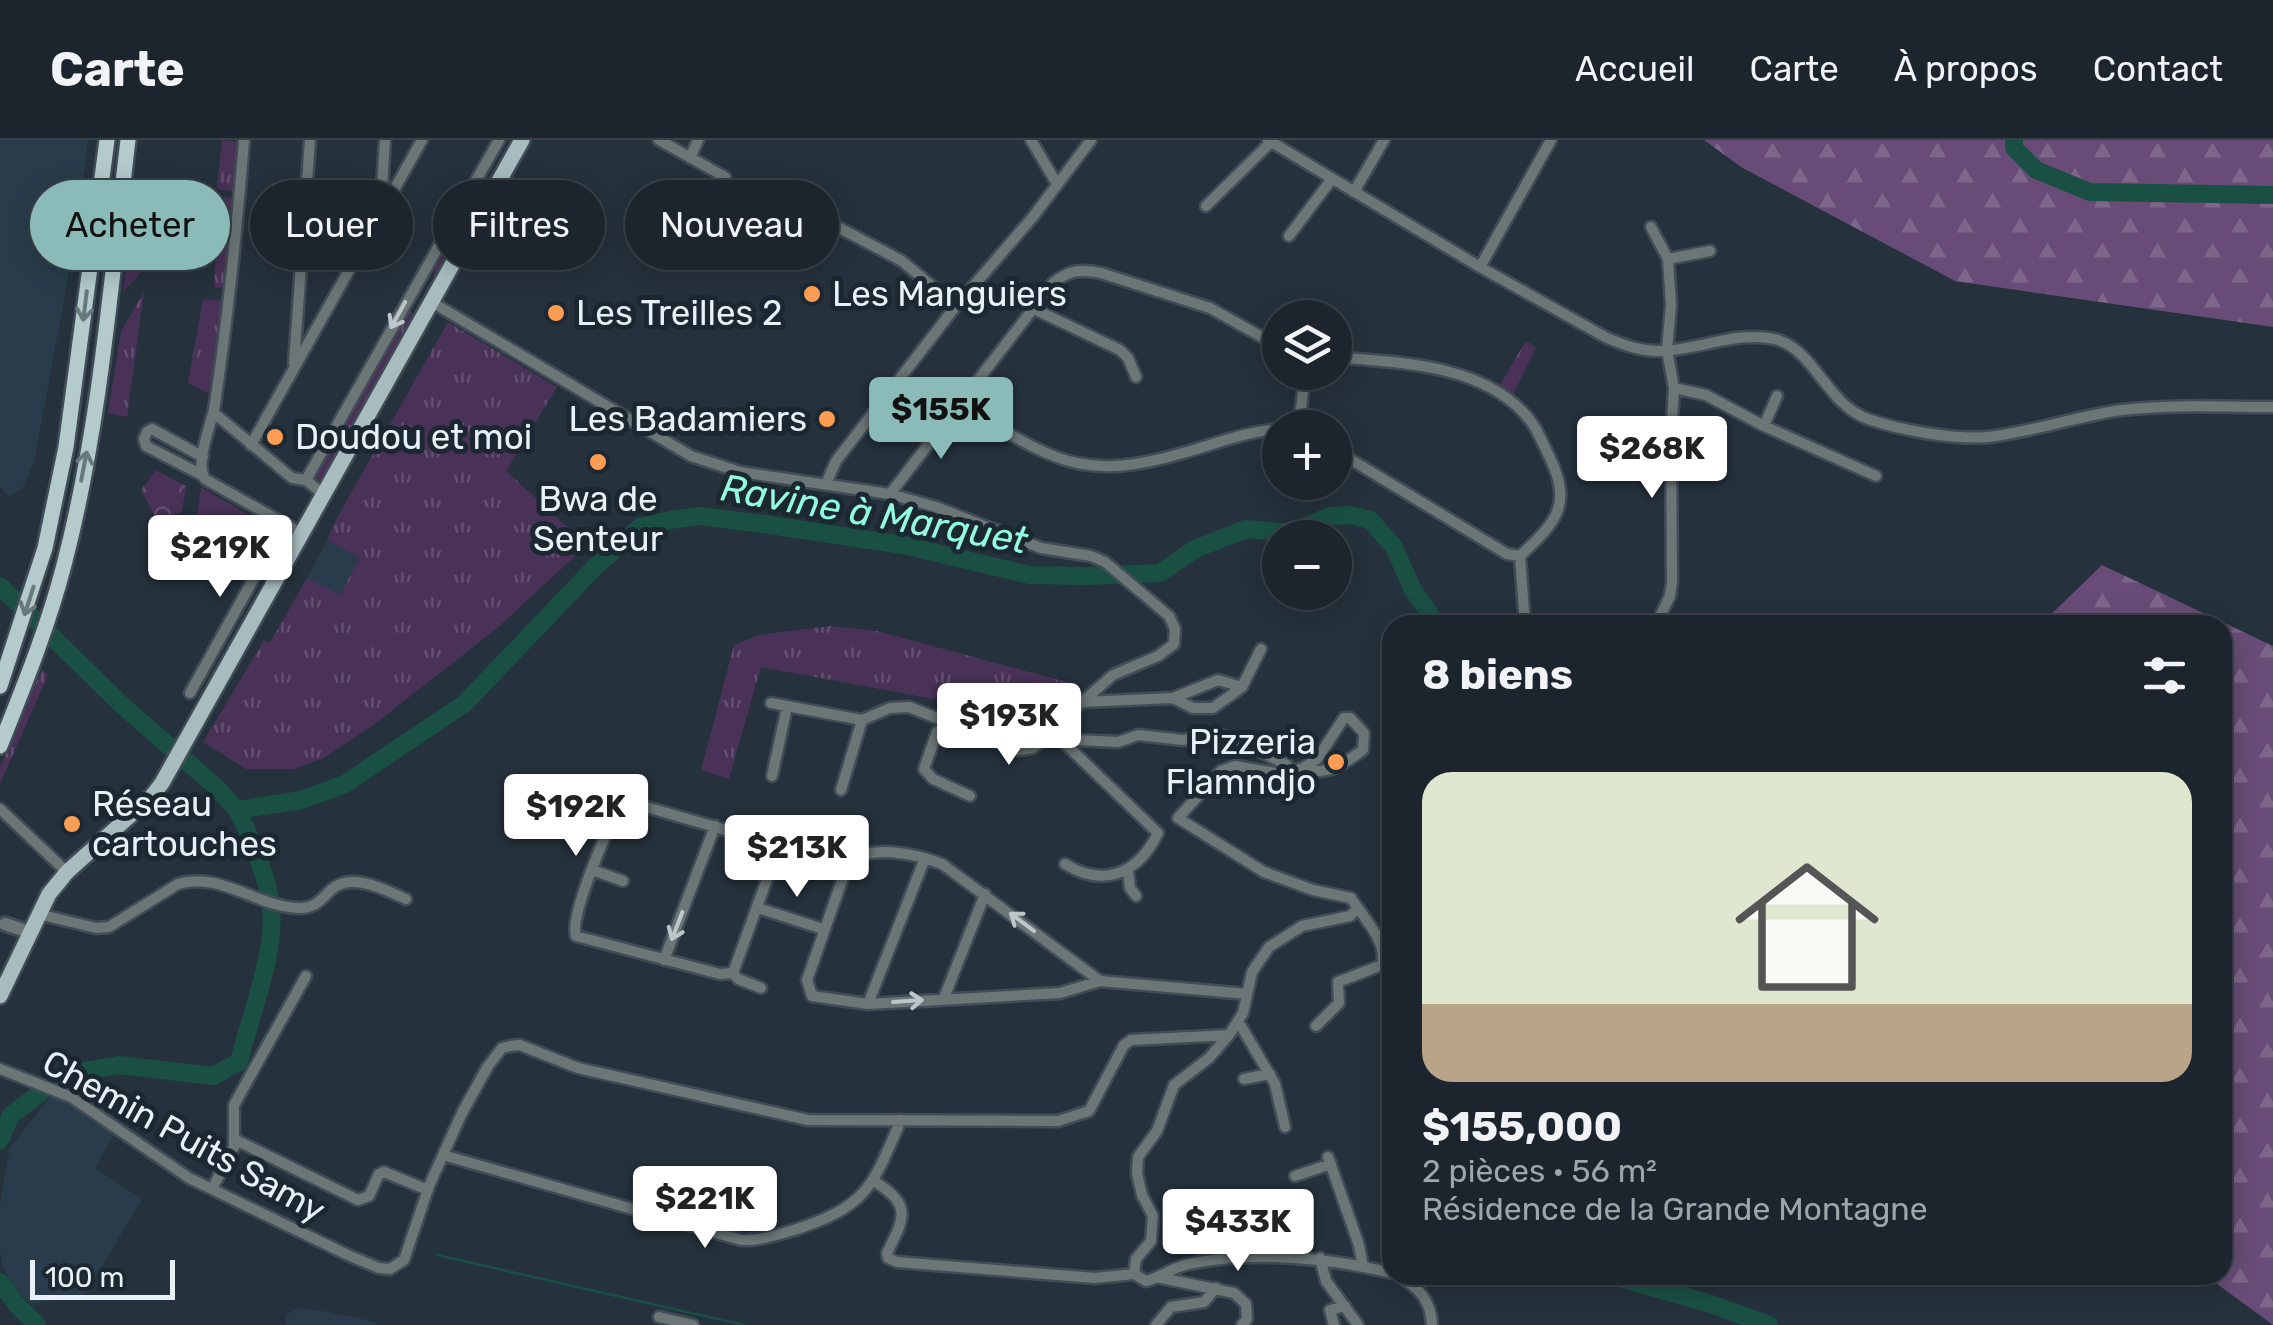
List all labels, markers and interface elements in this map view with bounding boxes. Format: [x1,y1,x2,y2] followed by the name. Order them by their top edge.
[50,41,185,98] text: Carte
[1575,48,1695,90] text: Accueil
[1750,48,1839,90] text: Carte
[1894,48,2038,90] text: À propos
[2093,48,2223,90] text: Contact
[30,180,230,270] chip: Acheter
[250,180,413,270] chip: Louer
[433,180,605,270] chip: Filtres
[625,180,839,270] chip: Nouveau
[832,273,1067,315] place label: Les Manguiers
[801,283,823,305] marker: Les Manguiers
[76,289,94,322] one-way arrow
[576,292,783,334] place label: Les Treilles 2
[387,300,407,330] one-way arrow
[1262,300,1352,610] map controls
[1262,300,1352,390] button: layers
[545,302,567,324] marker: Les Treilles 2
[871,377,1011,462] pin: $155K
[891,390,991,428] text: $155K
[568,398,807,440] place label: Les Badamiers
[816,408,838,430] marker: Les Badamiers
[1262,410,1352,500] button: +
[295,416,532,458] place label: Doudou et moi
[1582,416,1722,501] pin: $268K
[264,426,286,448] marker: Doudou et moi
[1599,429,1705,467] text: $268K
[75,450,94,483] one-way arrow
[587,451,609,473] marker: Bwa de Senteur
[717,464,1032,564] water label: Ravine à Marquet
[533,478,663,560] place label: Bwa de Senteur
[150,515,290,600] pin: $219K
[1262,520,1352,610] button: −
[170,528,270,566] text: $219K
[19,584,37,616] one-way arrow
[2137,648,2192,703] icon: filters
[1422,650,1573,700] text: 8 biens
[939,683,1079,768] pin: $193K
[959,696,1059,734] text: $193K
[1166,721,1316,803] place label: Pizzeria Flamndjo
[1325,751,1347,773] marker: Pizzeria Flamndjo
[506,774,646,859] pin: $192K
[92,783,277,865] place label: Réseau cartouches
[526,787,626,825] text: $192K
[61,813,83,835] marker: Réseau cartouches
[727,815,867,900] pin: $213K
[747,828,847,866] text: $213K
[1717,837,1897,1017] icon: home
[667,910,685,941] one-way arrow
[1009,912,1036,933] one-way arrow
[891,991,924,1010] one-way arrow
[35,1041,333,1231] street label: Chemin Puits Samy
[1422,1102,1622,1152] text: $155,000
[1422,1152,1657,1190] text: 2 pièces · 56 m²
[635,1166,775,1251] pin: $221K
[655,1179,755,1217] text: $221K
[1168,1189,1308,1274] pin: $433K
[1422,1190,1928,1228] text: Résidence de la Grande Montagne
[1185,1202,1291,1240] text: $433K
[30,1255,175,1300] scale bar
[45,1261,124,1294] text: 100 m

